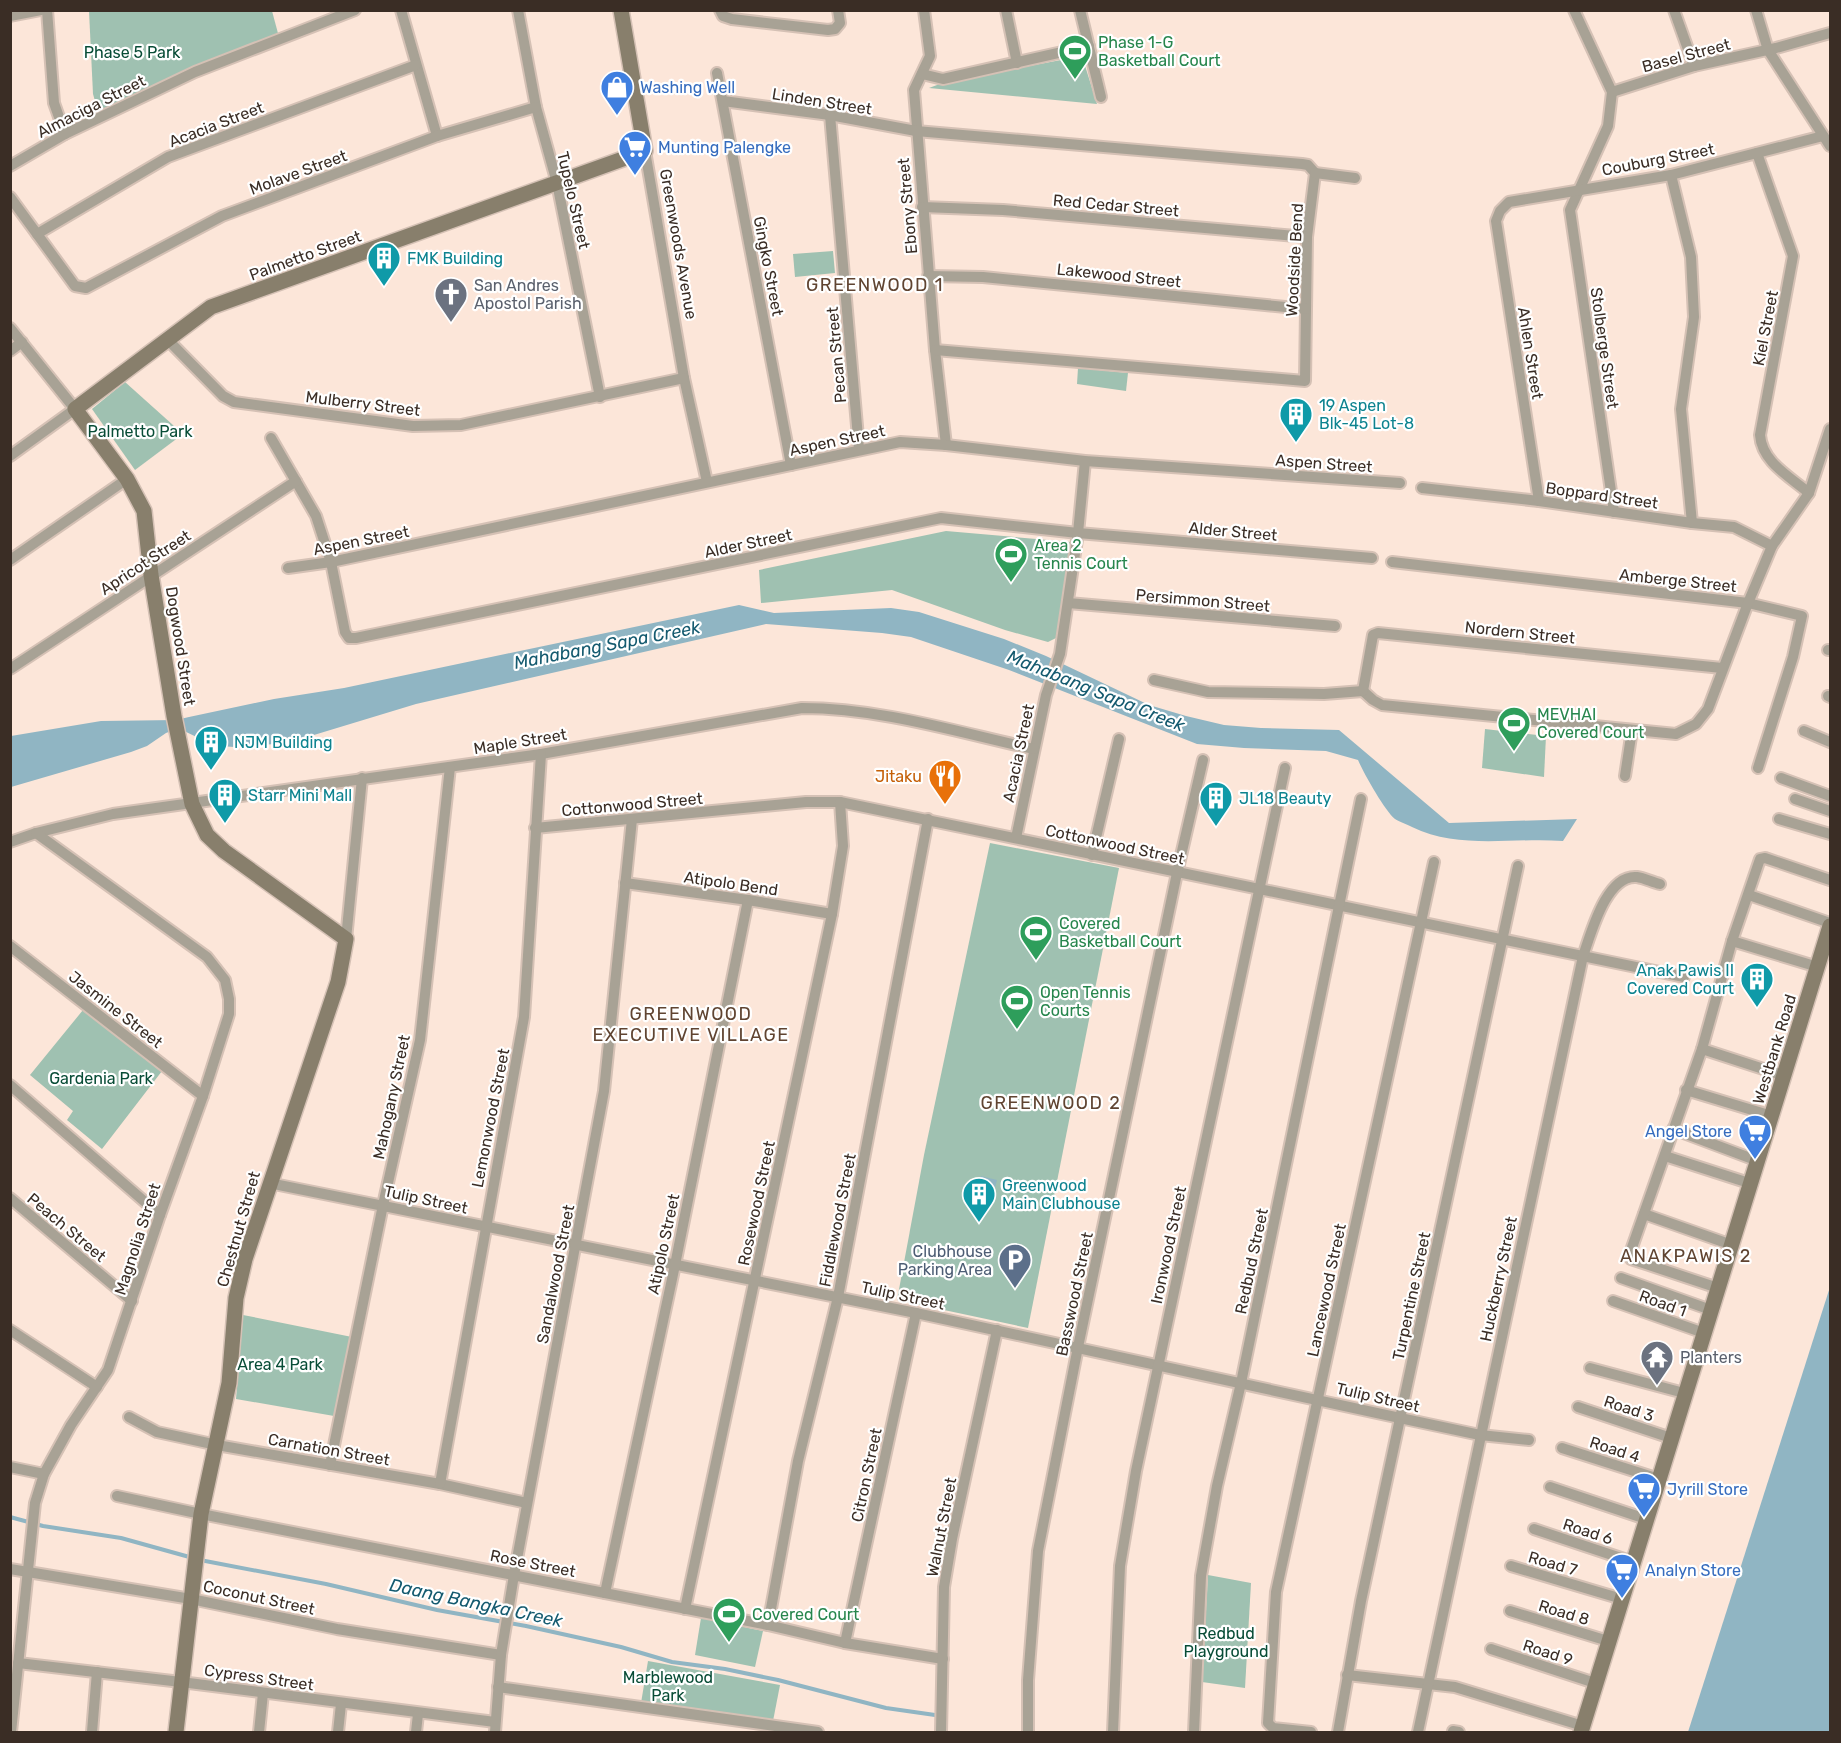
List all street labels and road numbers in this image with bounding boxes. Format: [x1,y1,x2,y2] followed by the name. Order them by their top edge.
[1640,35,1732,76] street label: Basel Street
[34,71,149,142] street label: Almaciga Street
[771,84,873,119] street label: Linden Street
[166,98,266,151] street label: Acacia Street
[1600,139,1716,180] street label: Couburg Street
[247,146,349,199] street label: Molave Street
[553,150,594,251] street label: Tupelo Street
[894,157,921,255] street label: Ebony Street
[656,167,701,321] street label: Greenwoods Avenue
[1052,191,1180,220] street label: Red Cedar Street
[1282,203,1307,317] street label: Woodside Bend
[750,215,787,318] street label: Gingko Street
[247,226,364,285] street label: Palmetto Street
[1056,260,1182,291] street label: Lakewood Street
[1587,286,1622,410] street label: Stolberge Street
[1749,289,1782,367] street label: Kiel Street
[823,306,850,404] street label: Pecan Street
[1514,306,1547,401] street label: Ahlen Street
[304,387,421,420] street label: Mulberry Street
[788,421,887,460] street label: Aspen Street
[1275,451,1373,476] street label: Aspen Street
[1544,478,1659,513] street label: Boppard Street
[1188,518,1278,545] street label: Alder Street
[312,522,411,559] street label: Aspen Street
[703,525,794,562] street label: Alder Street
[96,526,194,599] street label: Apricot Street
[1618,565,1738,596] street label: Amberge Street
[162,585,199,707] street label: Dogwood Street
[1135,585,1271,616] street label: Persimmon Street
[1464,617,1576,648] street label: Nordern Street
[999,702,1038,804] street label: Acacia Street
[472,725,568,758] street label: Maple Street
[561,789,703,820] street label: Cottonwood Street
[1044,820,1186,869] street label: Cottonwood Street
[683,867,779,900] street label: Atipolo Bend
[65,967,166,1052] street label: Jasmine Street
[1749,992,1800,1106] street label: Westbank Road
[369,1033,414,1161] street label: Mahogany Street
[468,1047,513,1189] street label: Lemonwood Street
[734,1139,779,1267] street label: Rosewood Street
[815,1152,860,1288] street label: Fiddlewood Street
[213,1169,264,1289] street label: Chestnut Street
[110,1181,165,1298] street label: Magnolia Street
[382,1181,469,1218] street label: Tulip Street
[1147,1185,1190,1306] street label: Ironwood Street
[24,1189,110,1266] street label: Peach Street
[644,1192,683,1296] street label: Atipolo Street
[533,1203,578,1345] street label: Sandalwood Street
[1231,1206,1272,1316] street label: Redbud Street
[1476,1215,1521,1343] street label: Huckberry Street
[1303,1222,1350,1358] street label: Lancewood Street
[1052,1230,1097,1358] street label: Basswood Street
[1389,1230,1434,1362] street label: Turpentine Street
[859,1277,946,1314] street label: Tulip Street
[1637,1286,1689,1321] street label: Road 1
[1334,1379,1421,1416] street label: Tulip Street
[1601,1391,1656,1425] street label: Road 3
[847,1426,886,1524] street label: Citron Street
[267,1429,391,1470] street label: Carnation Street
[1587,1432,1642,1467] street label: Road 4
[923,1476,960,1578] street label: Walnut Street
[1560,1514,1616,1549] street label: Road 6
[488,1546,577,1581] street label: Rose Street
[1526,1547,1580,1580] street label: Road 7
[201,1576,316,1619] street label: Coconut Street
[1536,1596,1592,1629] street label: Road 8
[1521,1636,1575,1669] street label: Road 9
[203,1660,315,1695] street label: Cypress Street

